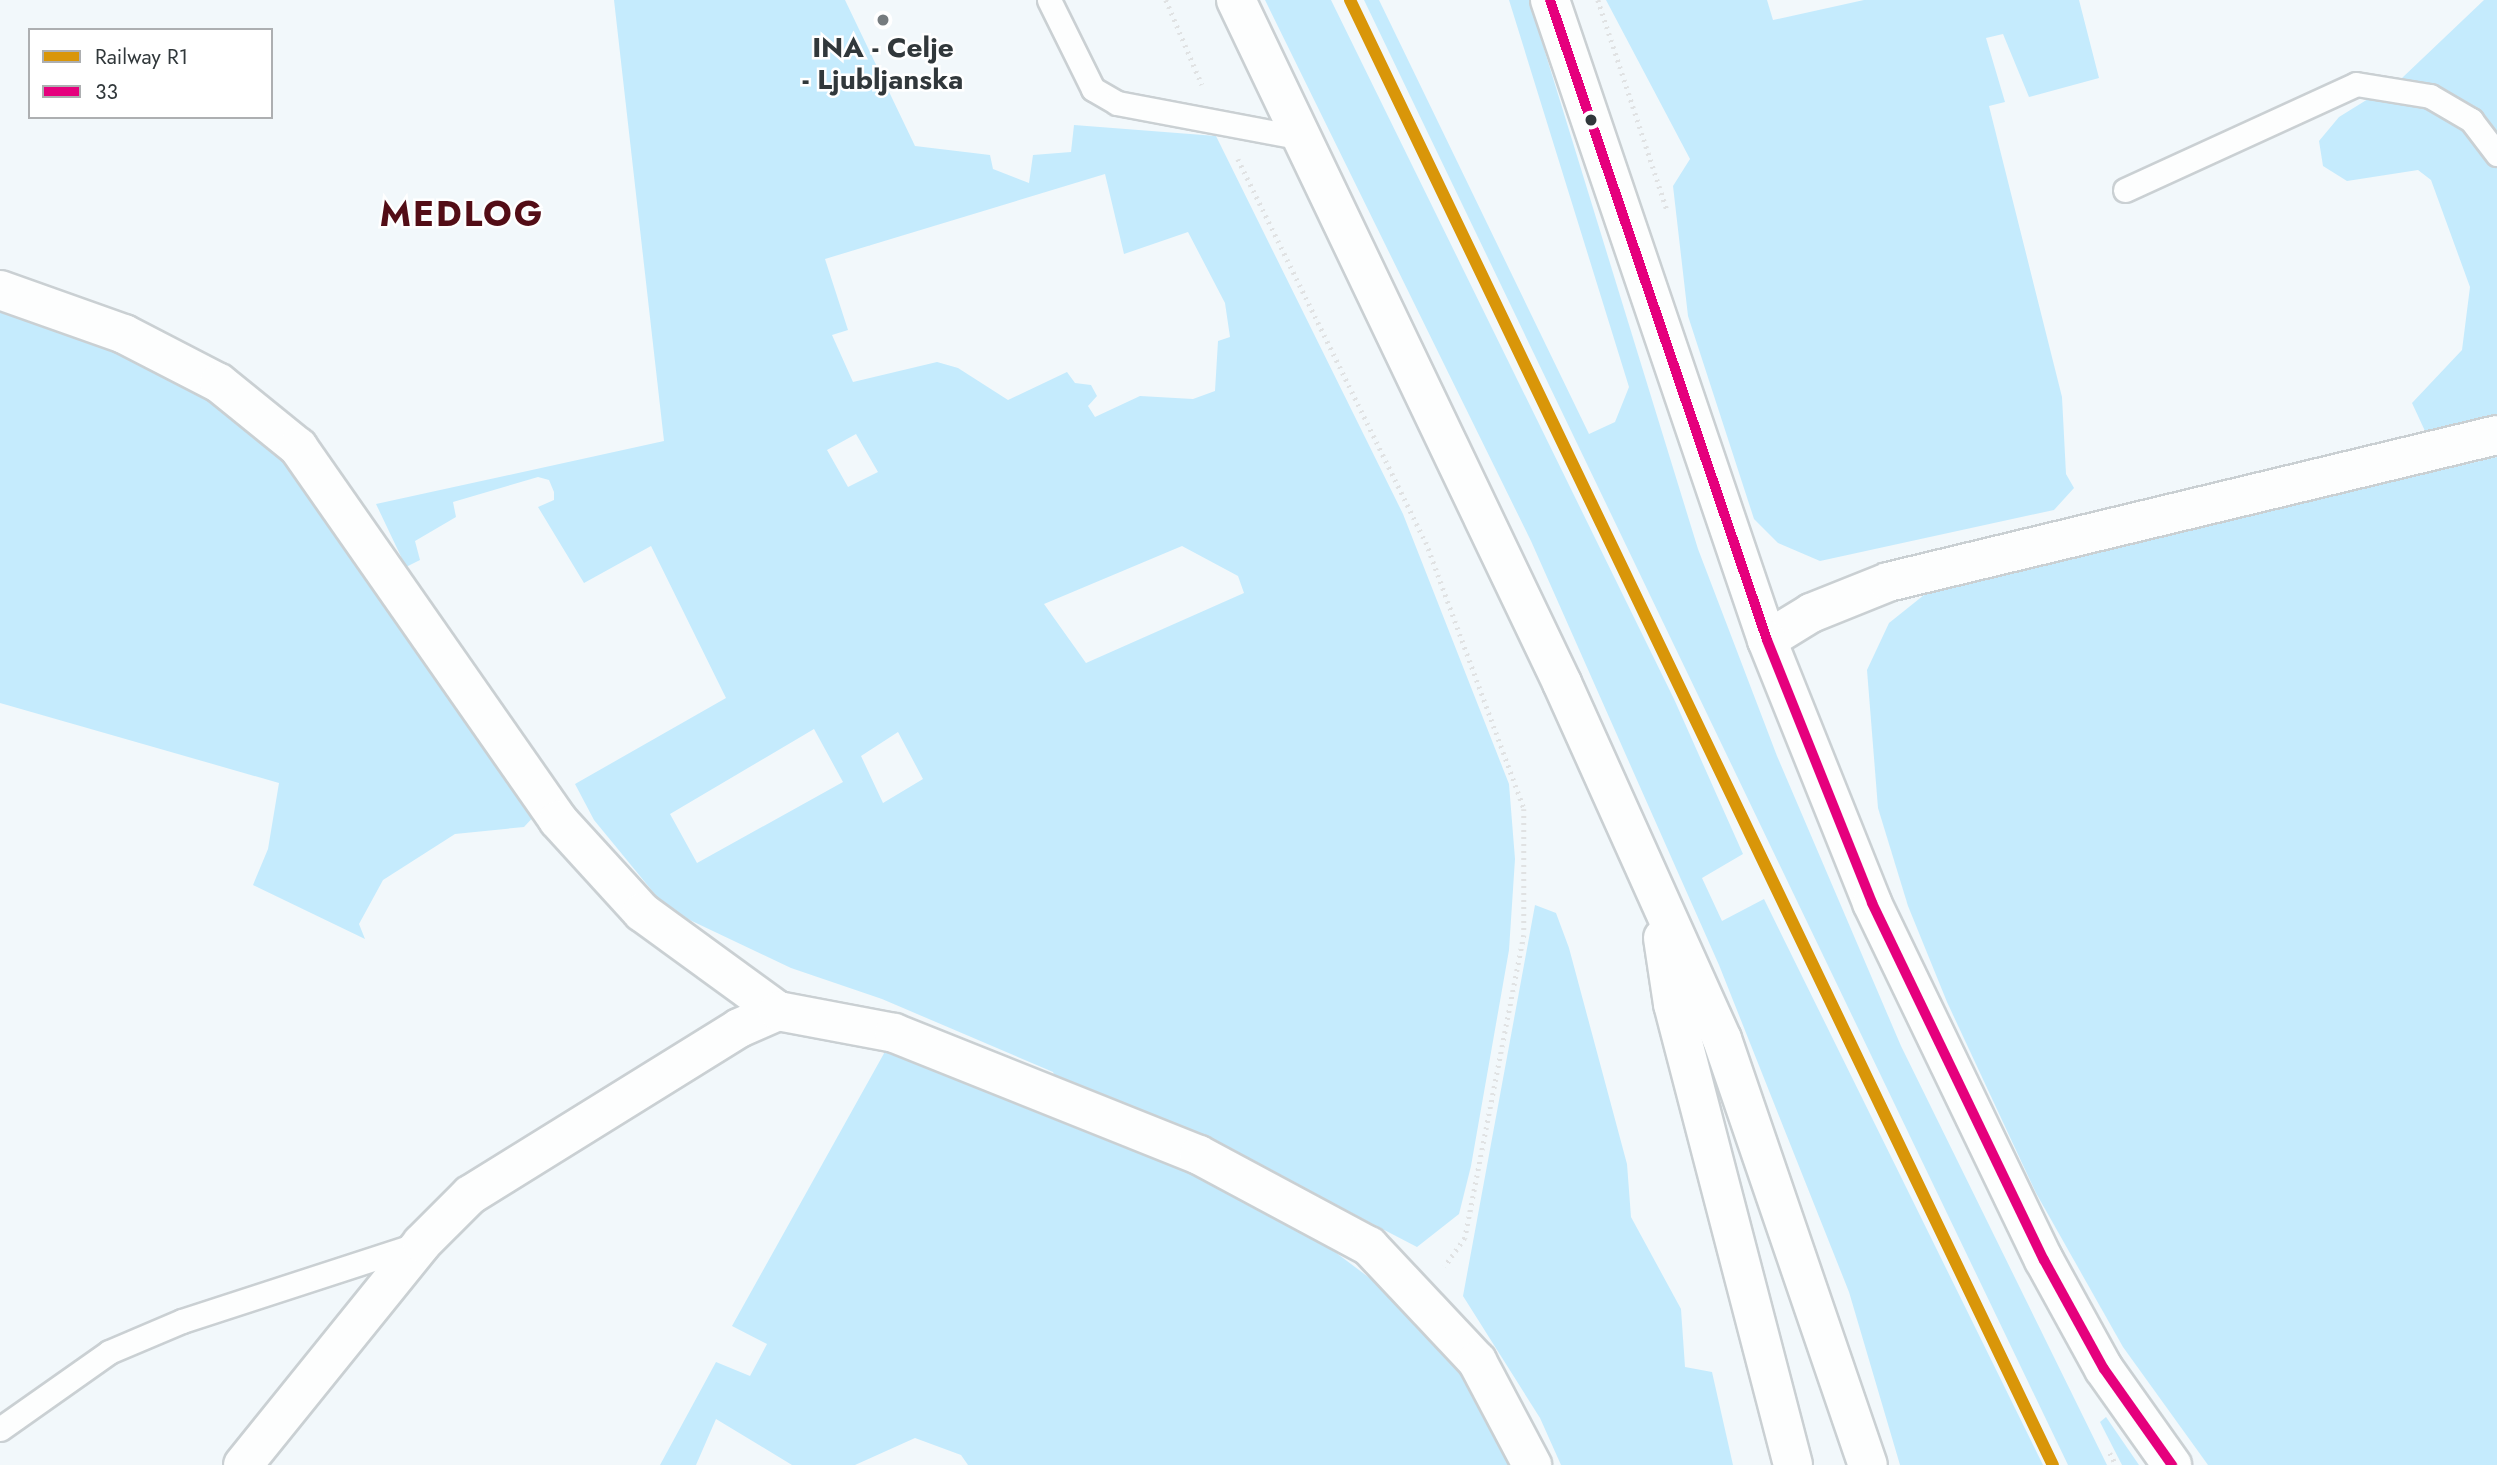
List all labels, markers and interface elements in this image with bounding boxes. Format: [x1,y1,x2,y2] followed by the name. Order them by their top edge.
[875,12,891,28] marker: INA - Celje - Ljubljanska
[28,28,273,119] legend
[803,31,963,97] place label: INA - Celje - Ljubljanska
[95,42,188,72] text: Railway R1
[95,77,118,107] text: 33
[1584,113,1598,127] unlabelled marker
[380,193,544,235] district label: MEDLOG

